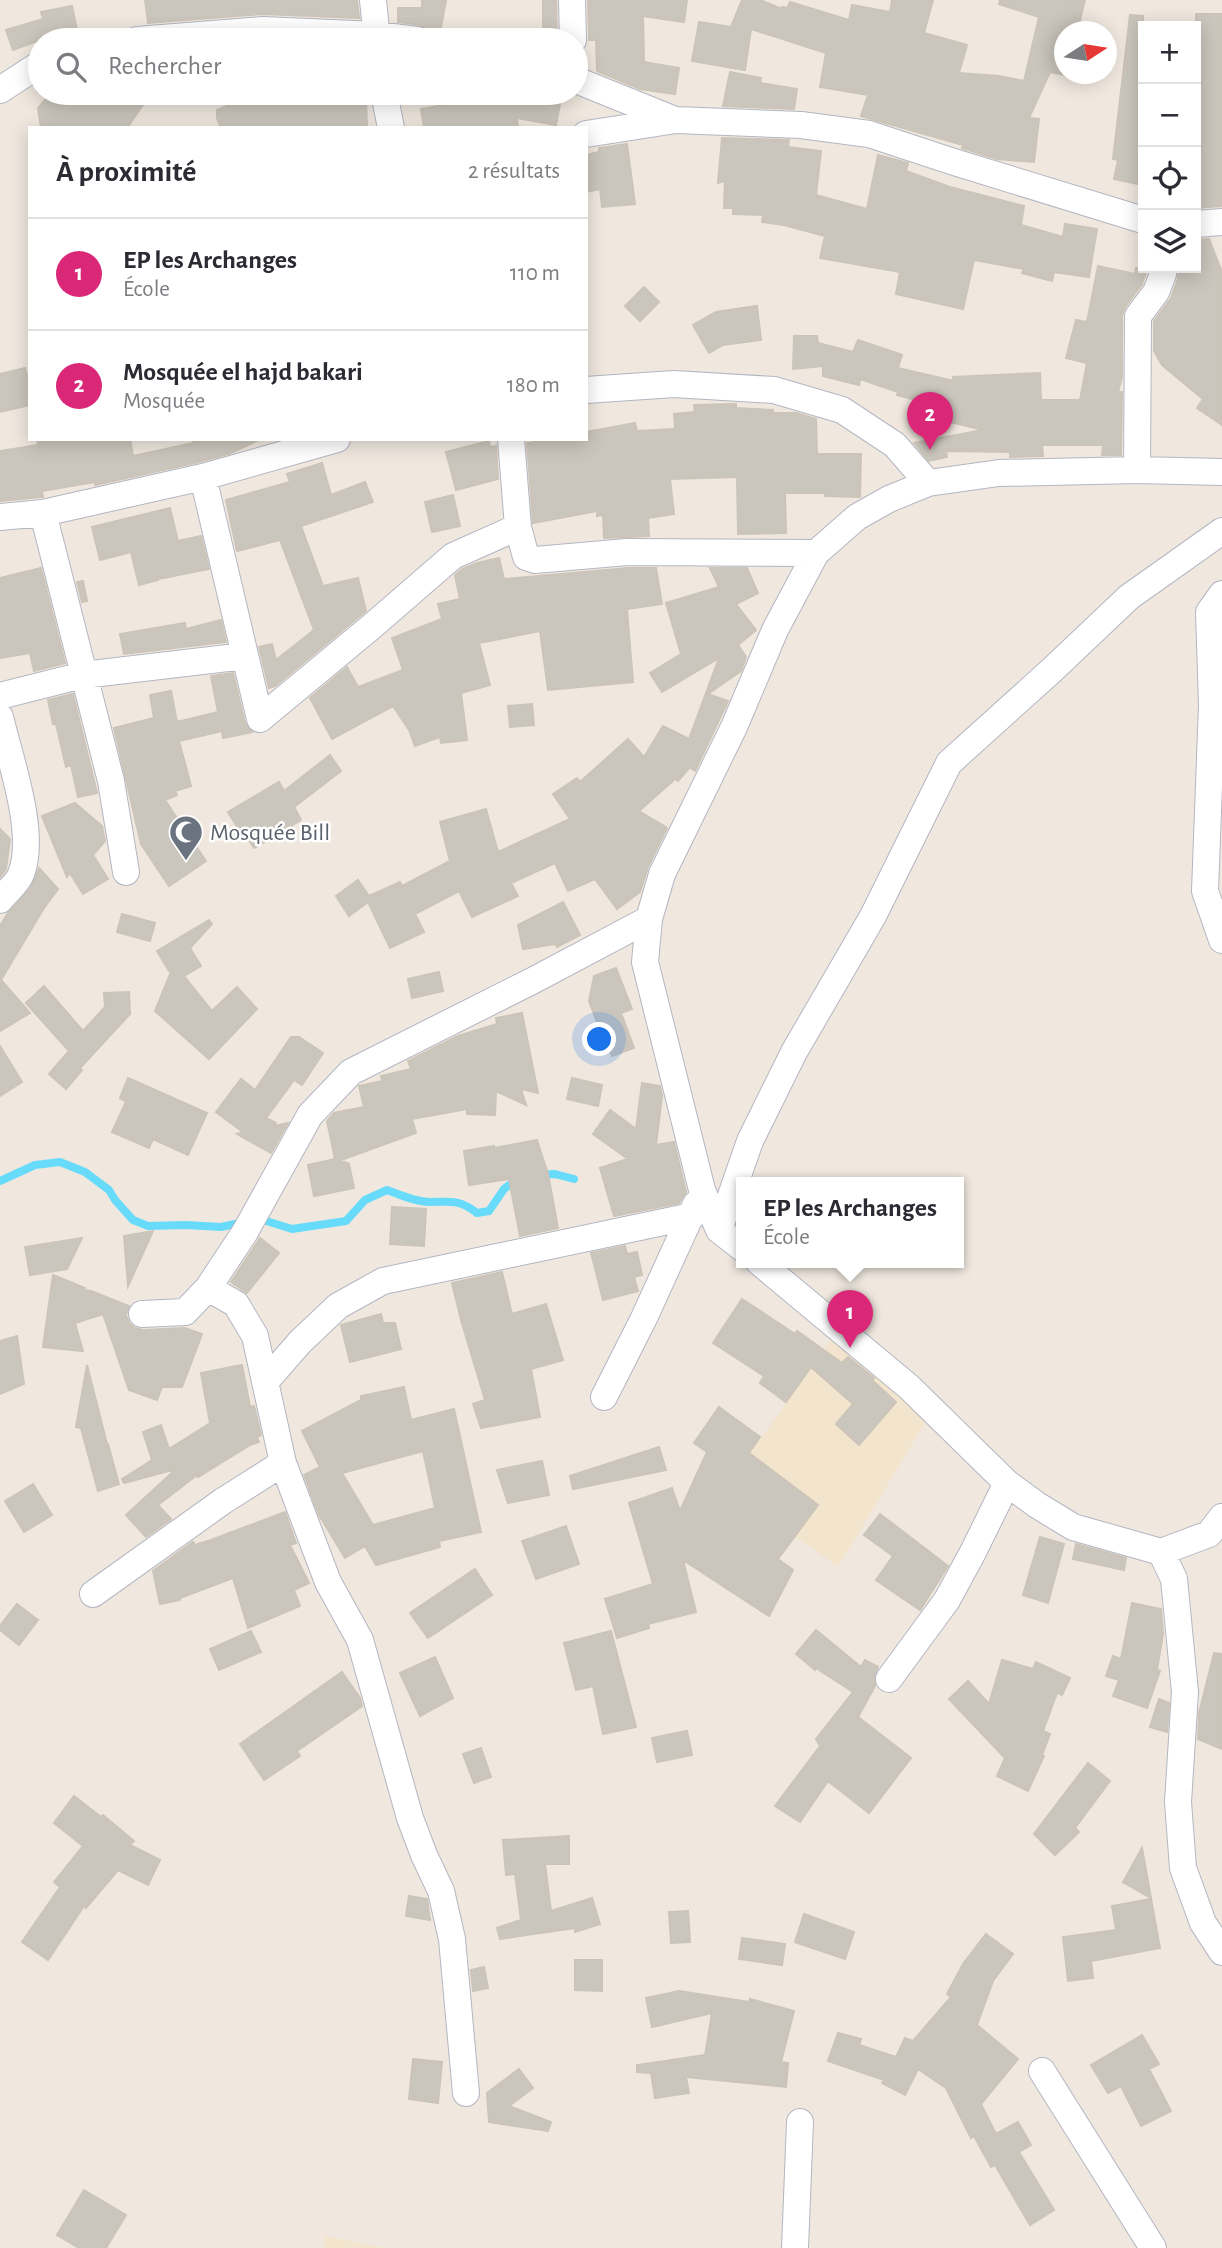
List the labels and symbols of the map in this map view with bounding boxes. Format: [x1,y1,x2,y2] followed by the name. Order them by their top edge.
[1054,21,1117,84] north arrow
[907,392,953,450] pin: 2
[167,813,205,862] mosque icon: Mosquée Bill
[210,821,330,845] place label: Mosquée Bill
[582,1022,616,1056] your location
[827,1290,873,1348] pin: 1

